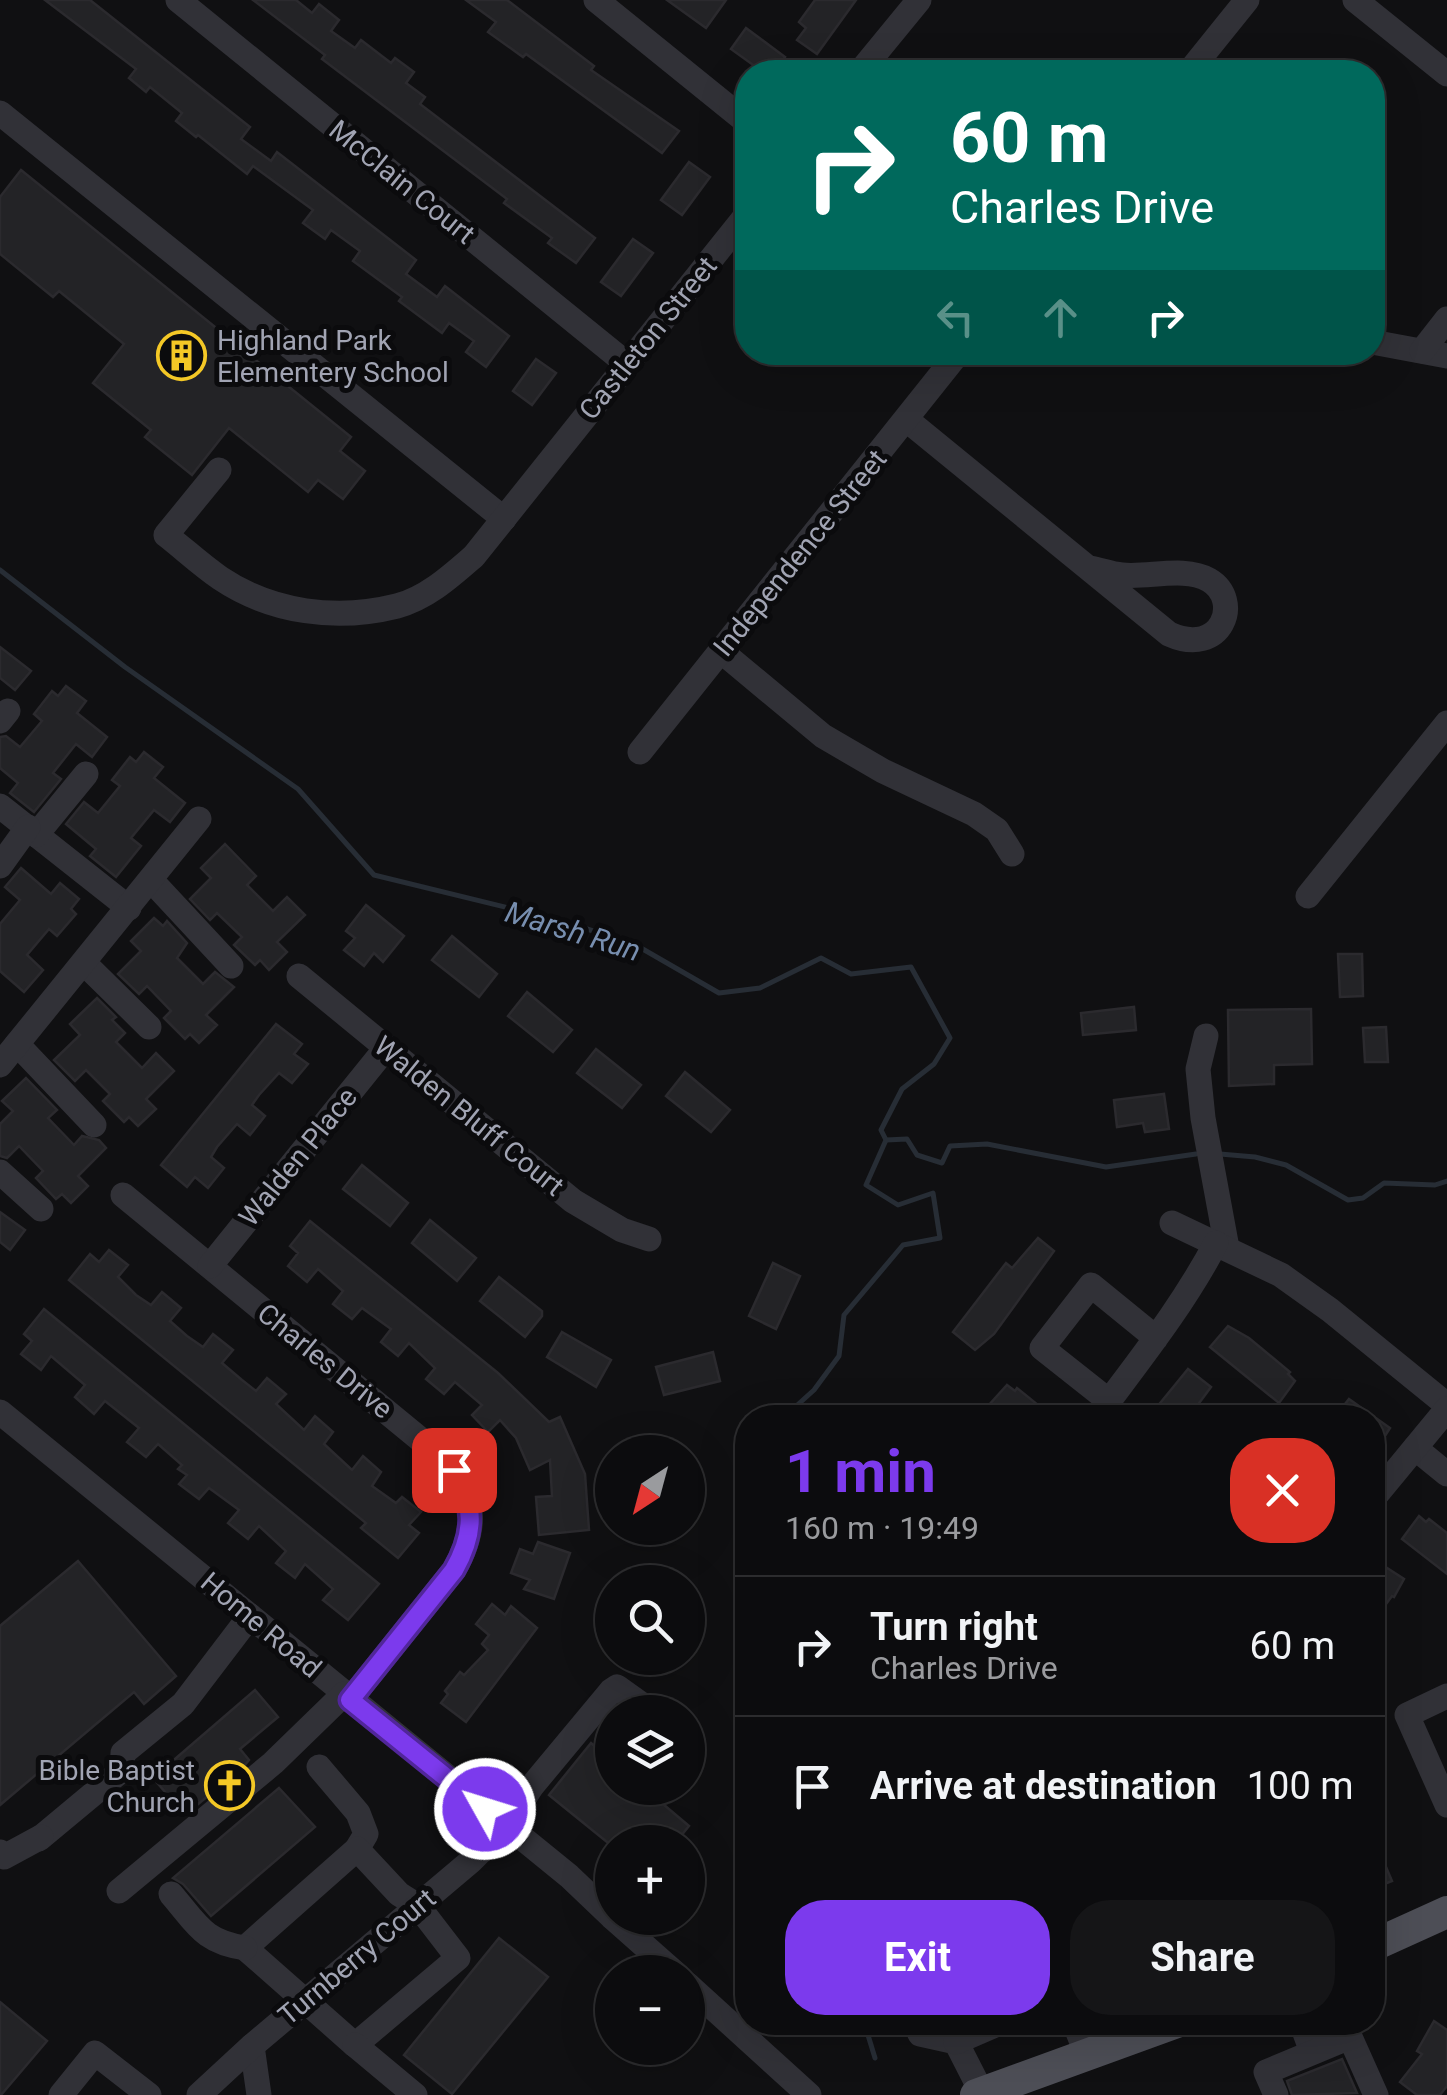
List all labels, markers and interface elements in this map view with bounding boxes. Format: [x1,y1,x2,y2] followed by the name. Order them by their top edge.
[950,97,1108,179] text: 60 m
[785,100,915,230] icon: right
[323,113,481,251] street label: McClain Court
[950,181,1214,234] text: Charles Drive
[572,250,724,426] street label: Castleton Street
[928,290,983,345] icon: left
[1033,290,1088,345] icon: ahead
[1138,290,1193,345] icon: right
[217,324,449,389] place label: Highland Park Elementery School
[156,330,208,382] building icon: Highland Park Elementery School
[707,443,893,663] street label: Independence Street
[501,894,645,968] water label: Marsh Run
[367,1029,571,1203] street label: Walden Bluff Court
[232,1081,364,1233] street label: Walden Place
[251,1296,399,1426] street label: Charles Drive
[412,1428,497,1513] pin
[595,1435,705,1545] north arrow
[595,1435,705,2065] map controls
[785,1436,936,1507] text: 1 min
[1230,1438,1335,1543] button: close
[427,1443,482,1498] icon: arrive
[785,1509,979,1547] text: 160 m · 19:49
[194,1565,328,1685] street label: Home Road
[595,1565,705,1675] button: search
[870,1605,1038,1649] text: Turn right
[785,1619,840,1674] icon: right
[1250,1624,1335,1668] text: 60 m
[870,1649,1058,1687] text: Charles Drive
[595,1695,705,1805] button: layers
[38,1754,195,1819] place label: Bible Baptist Church
[433,1757,537,1861] position arrow
[785,1759,840,1814] icon: arrive
[204,1760,256,1812] church icon: Bible Baptist Church
[870,1764,1217,1808] text: Arrive at destination
[1247,1764,1354,1808] text: 100 m
[595,1825,705,1935] button: +
[272,1882,442,2032] street label: Turnberry Court
[785,1900,1050,2015] button: Exit
[1070,1900,1335,2015] button: Share
[595,1955,705,2065] button: −

